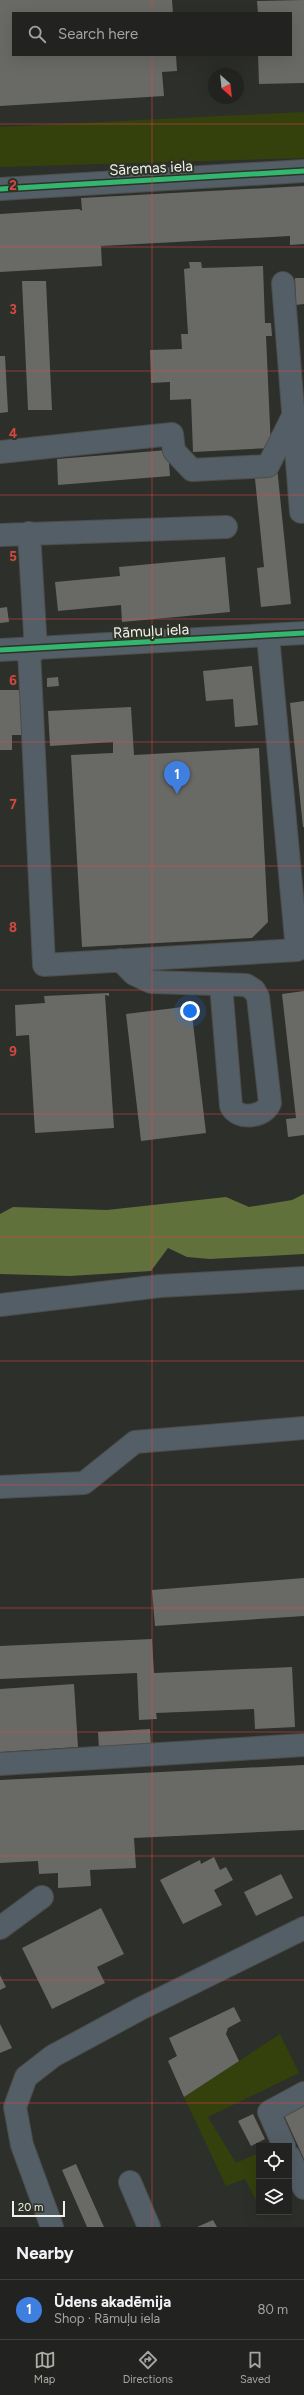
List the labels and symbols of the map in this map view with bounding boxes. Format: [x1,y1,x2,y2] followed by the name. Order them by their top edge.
[208,68,244,104] north arrow
[109,157,193,179] street label: Sāremas iela
[9,178,17,193] text: 2
[9,302,17,317] text: 3
[9,426,17,441] text: 4
[9,549,17,564] text: 5
[113,620,189,642] street label: Rāmuļu iela
[9,673,17,688] text: 6
[164,761,190,794] pin: 1
[9,797,17,812] text: 7
[9,920,17,935] text: 8
[180,1001,200,1021] your location
[9,1044,17,1059] text: 9
[12,2199,65,2218] scale bar

